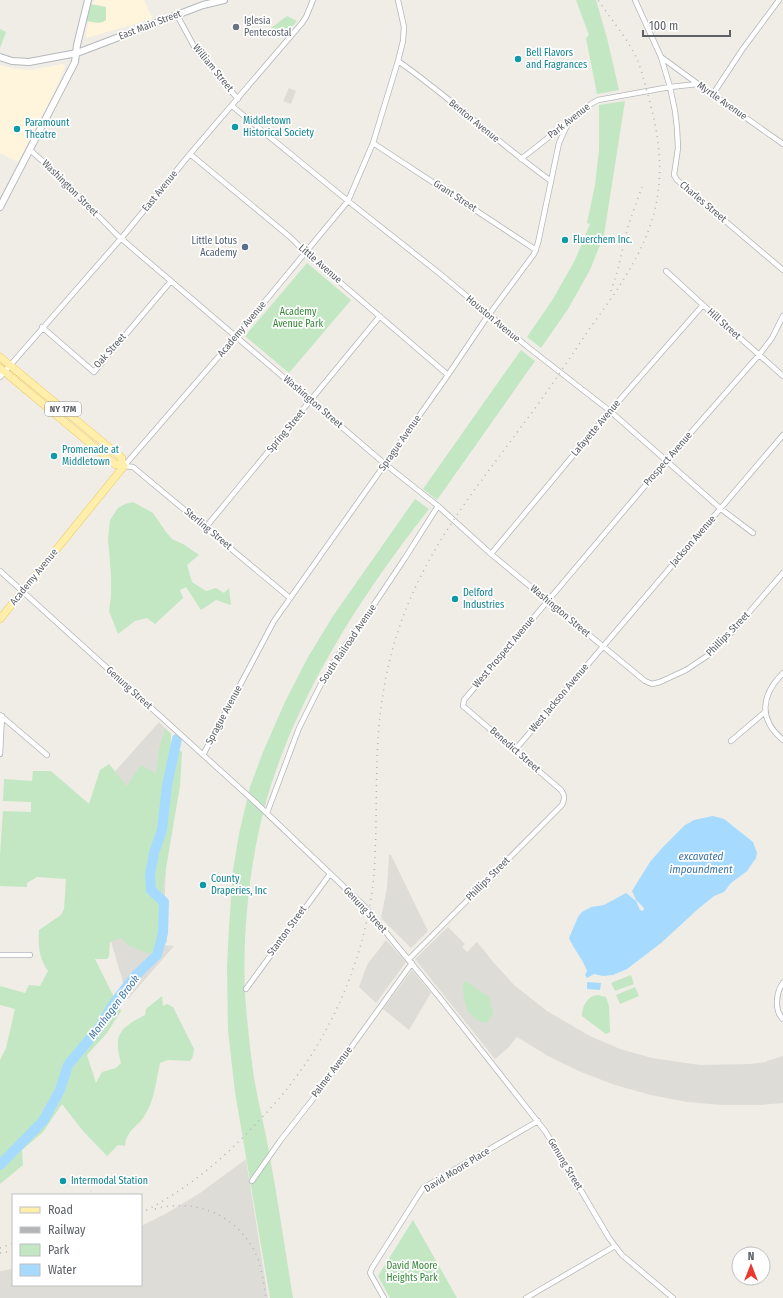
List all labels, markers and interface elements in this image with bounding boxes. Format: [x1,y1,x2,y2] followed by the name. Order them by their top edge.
[117,7,184,42] street label: East Main Street
[643,12,730,38] scale bar
[244,15,292,39] place label: Iglesia Pentecostal
[649,19,678,33] text: 100 m
[231,22,241,32] marker: Iglesia Pentecostal
[190,42,236,95] street label: William Street
[526,47,587,71] place label: Bell Flavors and Fragrances
[513,54,523,64] marker: Bell Flavors and Fragrances
[695,79,749,123] street label: Myrtle Avenue
[446,97,502,145] street label: Benton Avenue
[546,101,592,141] street label: Park Avenue
[243,115,314,139] place label: Middletown Historical Society
[25,117,70,141] place label: Paramount Theatre
[230,122,240,132] marker: Middletown Historical Society
[12,124,22,134] marker: Paramount Theatre
[39,157,101,219] street label: Washington Street
[140,168,180,214] street label: East Avenue
[431,178,480,215] street label: Grant Street
[677,179,729,226] street label: Charles Street
[573,234,632,246] place label: Fluerchem Inc.
[191,235,238,259] place label: Little Lotus Academy
[560,235,570,245] marker: Fluerchem Inc.
[240,242,250,252] marker: Little Lotus Academy
[296,242,344,286] street label: Little Avenue
[464,293,523,345] street label: Houston Avenue
[215,299,269,359] street label: Academy Avenue
[273,306,323,330] park label: Academy Avenue Park
[705,306,744,343] street label: Hill Street
[91,331,129,371] street label: Oak Street
[281,373,346,431] street label: Washington Street
[569,397,623,459] street label: Lafayette Avenue
[45,402,81,416] road number: NY 17M
[264,406,308,455] street label: Spring Street
[376,413,424,473] street label: Sprague Avenue
[641,429,695,489] street label: Prospect Avenue
[62,444,120,468] place label: Promenade at Middletown
[49,451,59,461] marker: Promenade at Middletown
[182,506,235,553] street label: Sterling Street
[668,513,718,569] street label: Jackson Avenue
[8,546,60,608] street label: Academy Avenue
[528,582,593,640] street label: Washington Street
[463,587,504,611] place label: Delford Industries
[450,594,460,604] marker: Delford Industries
[317,602,379,686] street label: South Railroad Avenue
[704,609,753,659] street label: Phillips Street
[470,614,538,690] street label: West Prospect Avenue
[527,661,591,735] street label: West Jackson Avenue
[103,664,155,712] street label: Genung Street
[203,683,245,747] street label: Sprague Avenue
[487,725,543,776] street label: Benedict Street
[670,850,733,876] water label: excavated impoundment
[464,854,513,903] street label: Phillips Street
[211,873,268,897] place label: County Draperies, Inc
[198,880,208,890] marker: County Draperies, Inc
[341,885,390,936] street label: Genung Street
[265,903,310,958] street label: Stanton Street
[86,972,143,1041] water label: Monhagen Brook
[309,1044,355,1100] street label: Palmer Avenue
[545,1136,585,1193] street label: Genung Street
[422,1145,492,1195] street label: David Moore Place
[71,1175,148,1187] place label: Intermodal Station
[58,1176,68,1186] marker: Intermodal Station
[12,1194,142,1286] legend
[48,1203,73,1217] text: Road
[48,1223,86,1237] text: Railway
[48,1243,70,1257] text: Park
[731,1246,771,1286] north arrow
[748,1250,754,1263] text: N
[386,1260,438,1284] park label: David Moore Heights Park
[48,1263,77,1277] text: Water

